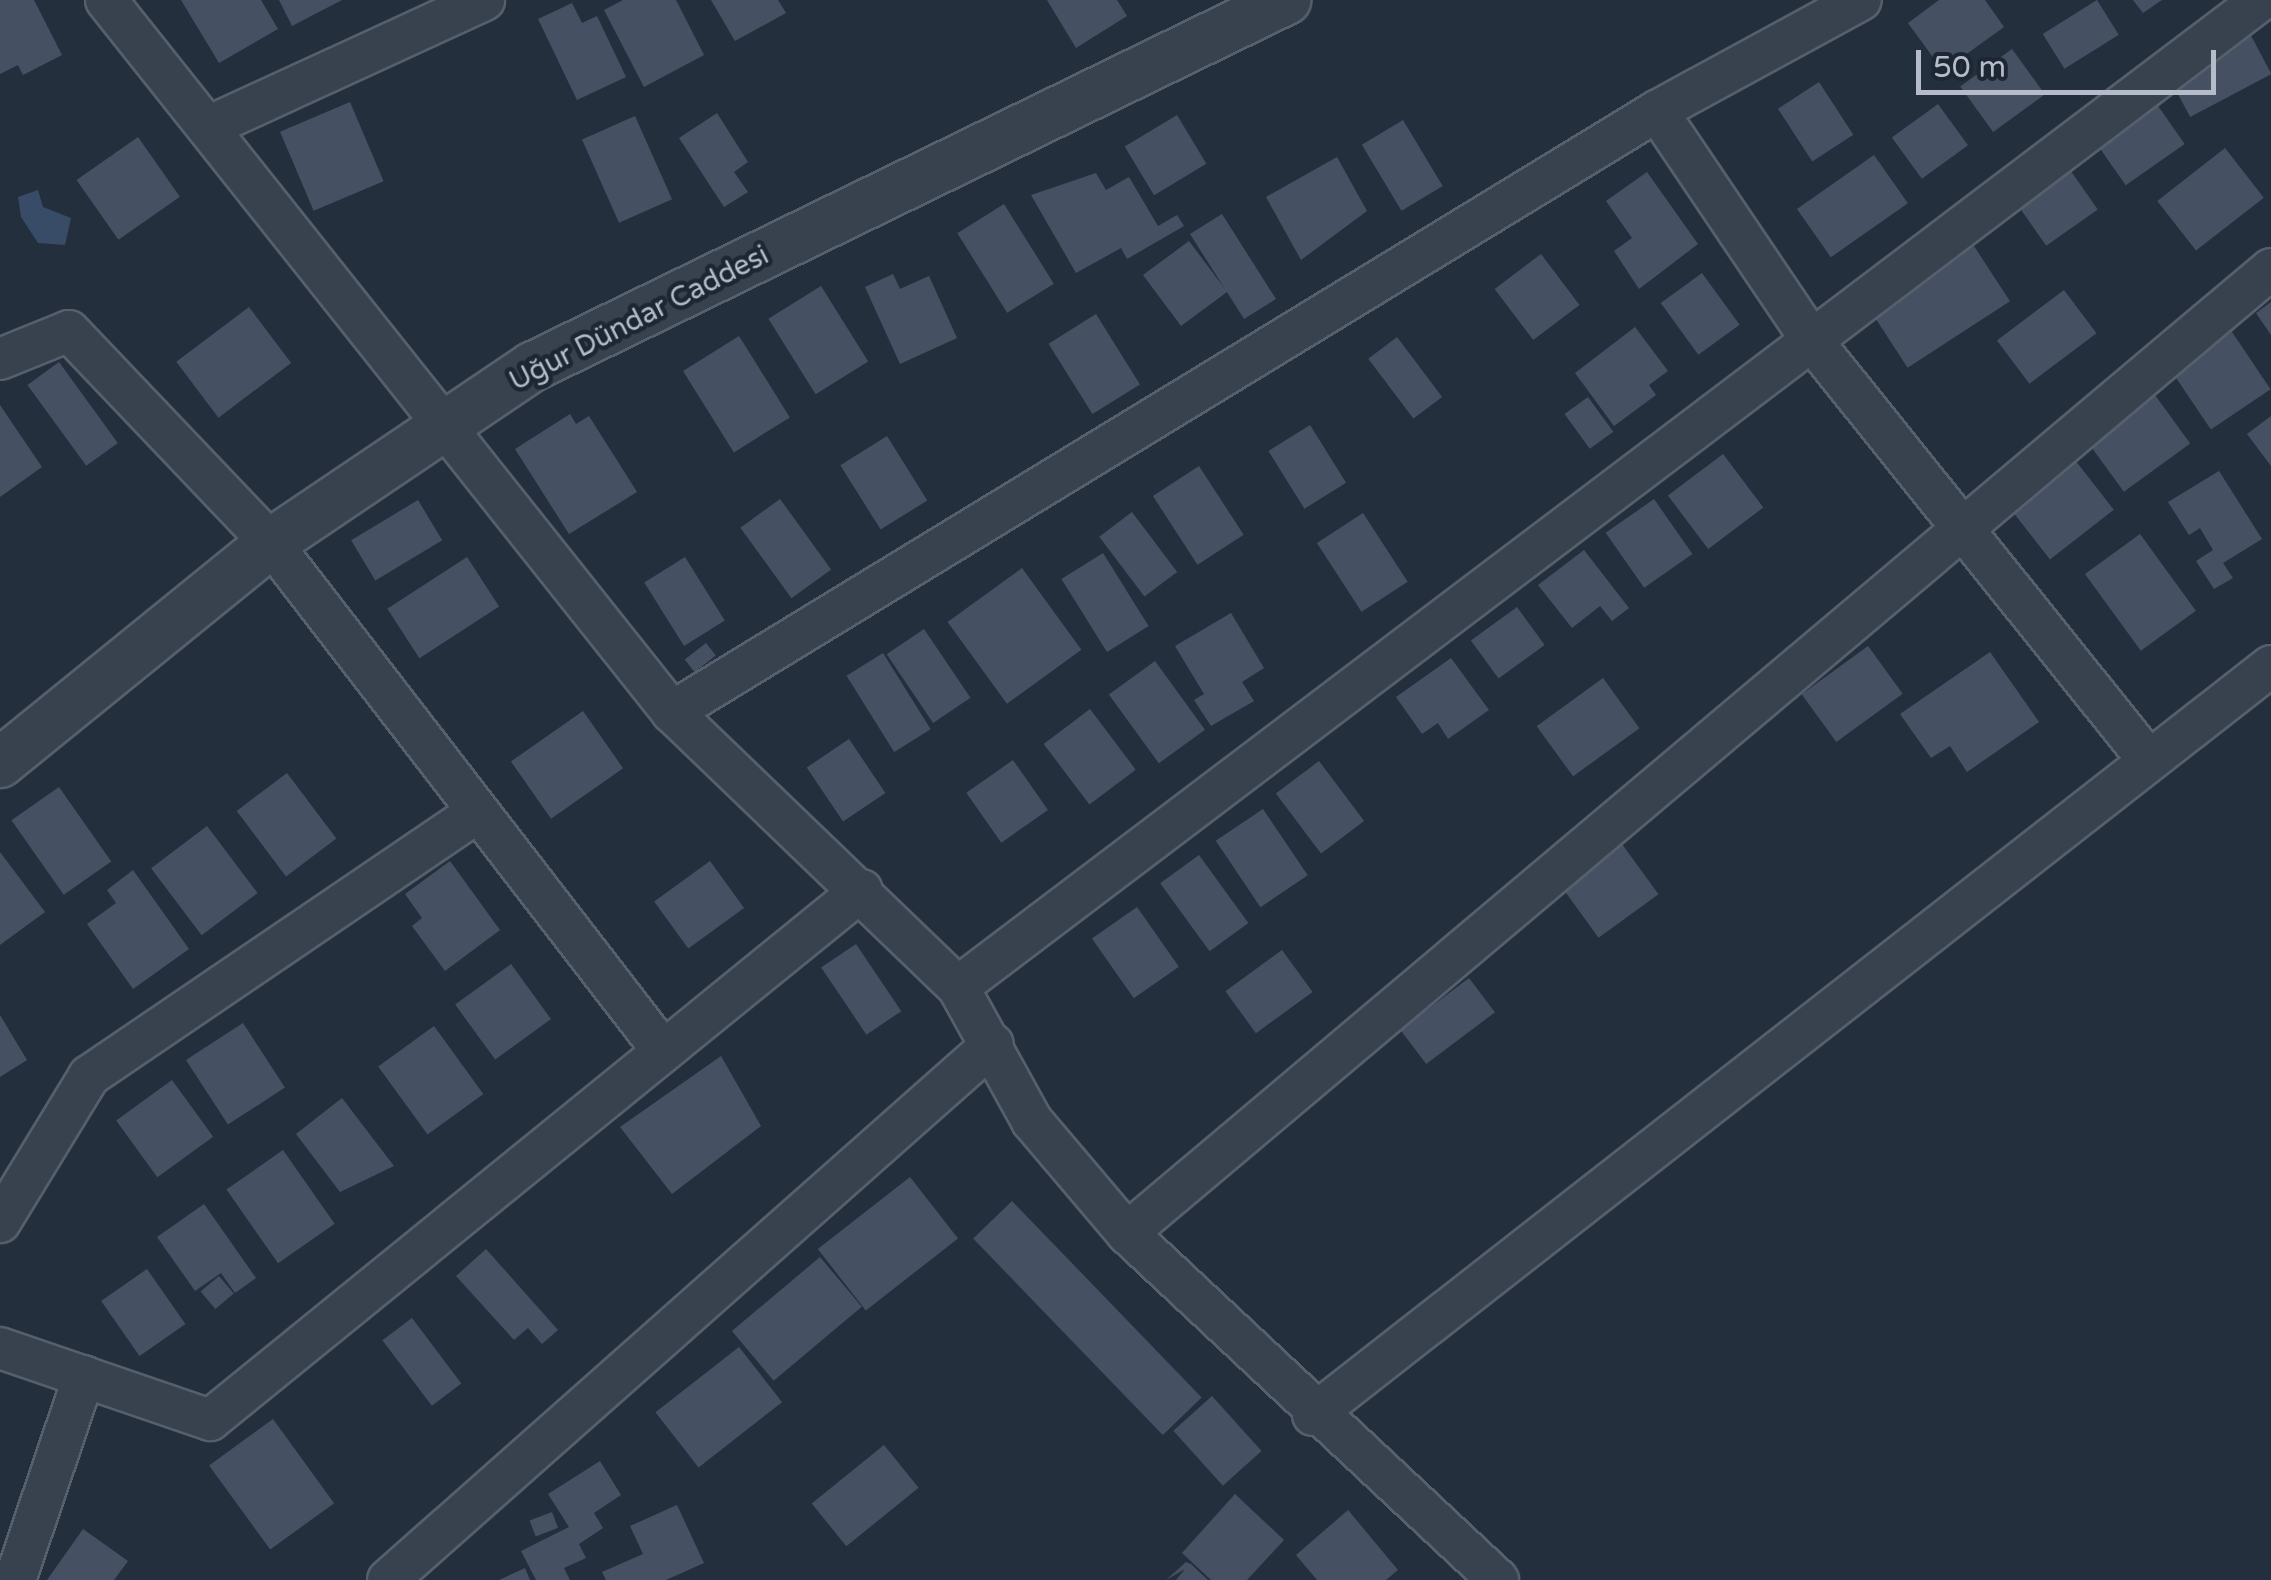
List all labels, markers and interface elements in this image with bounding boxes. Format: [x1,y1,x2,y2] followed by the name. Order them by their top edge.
[1921,30,2221,92] scale bar
[1933,49,2006,86] text: 50 m
[504,238,774,398] street label: Uğur Dündar Caddesi

